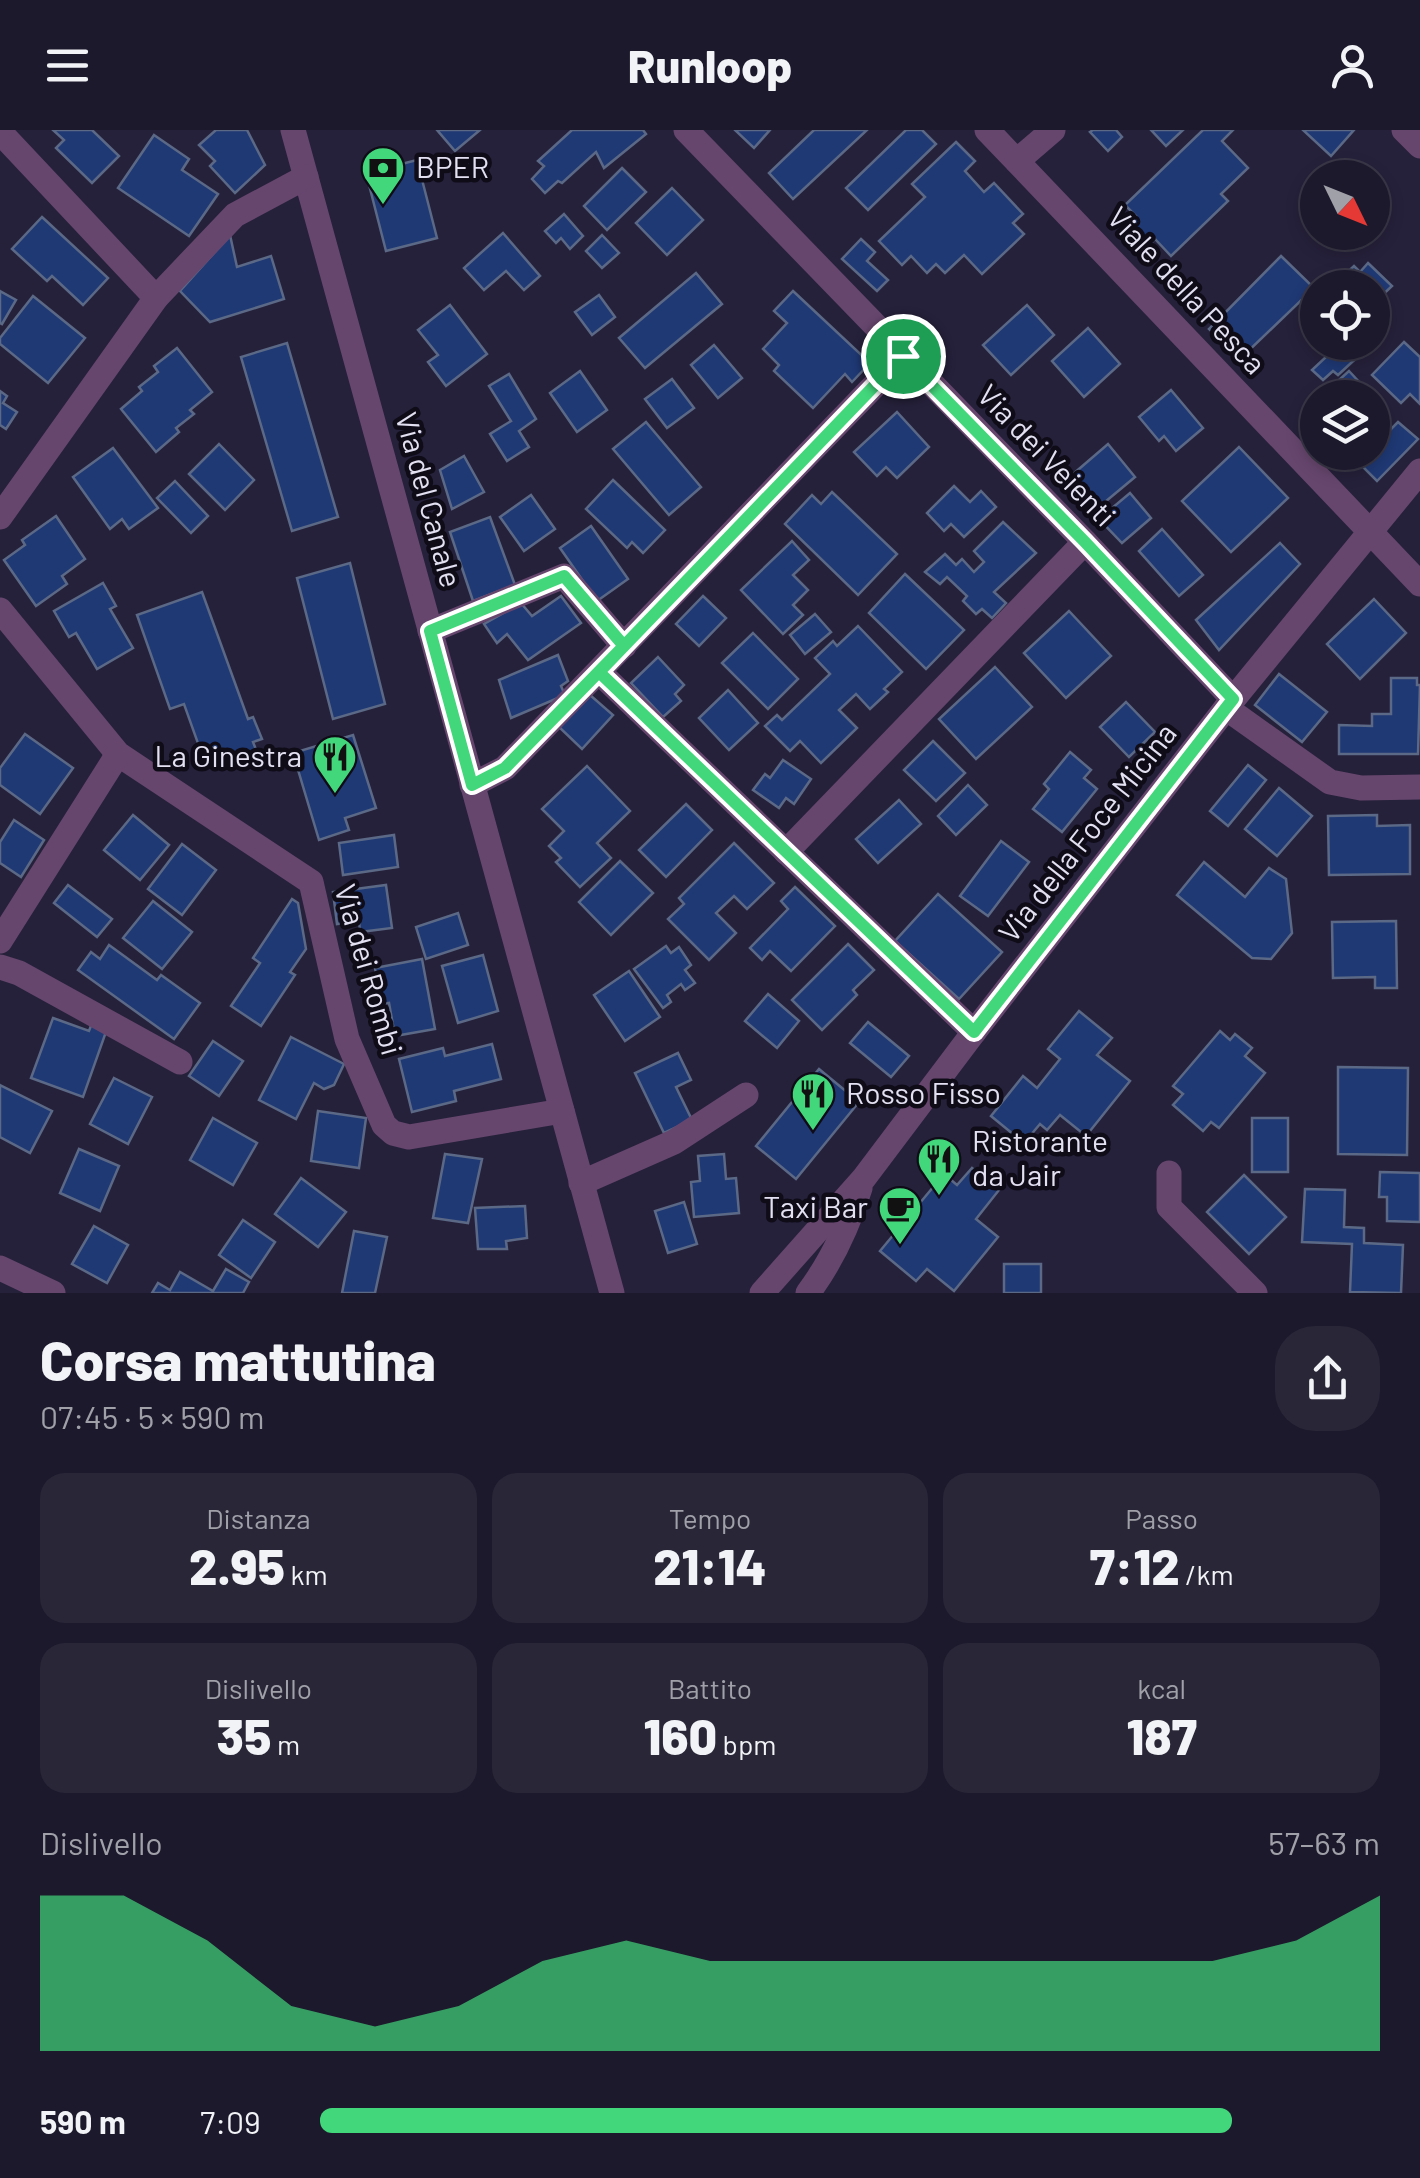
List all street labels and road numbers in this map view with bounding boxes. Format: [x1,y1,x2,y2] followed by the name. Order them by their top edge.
[1101,199,1274,381] street label: Viale della Pesca
[971,376,1124,533] street label: Via dei Veienti
[389,408,471,591] street label: Via del Canale
[990,715,1183,948] street label: Via della Foce Micina
[328,880,411,1059] street label: Via dei Rombi

